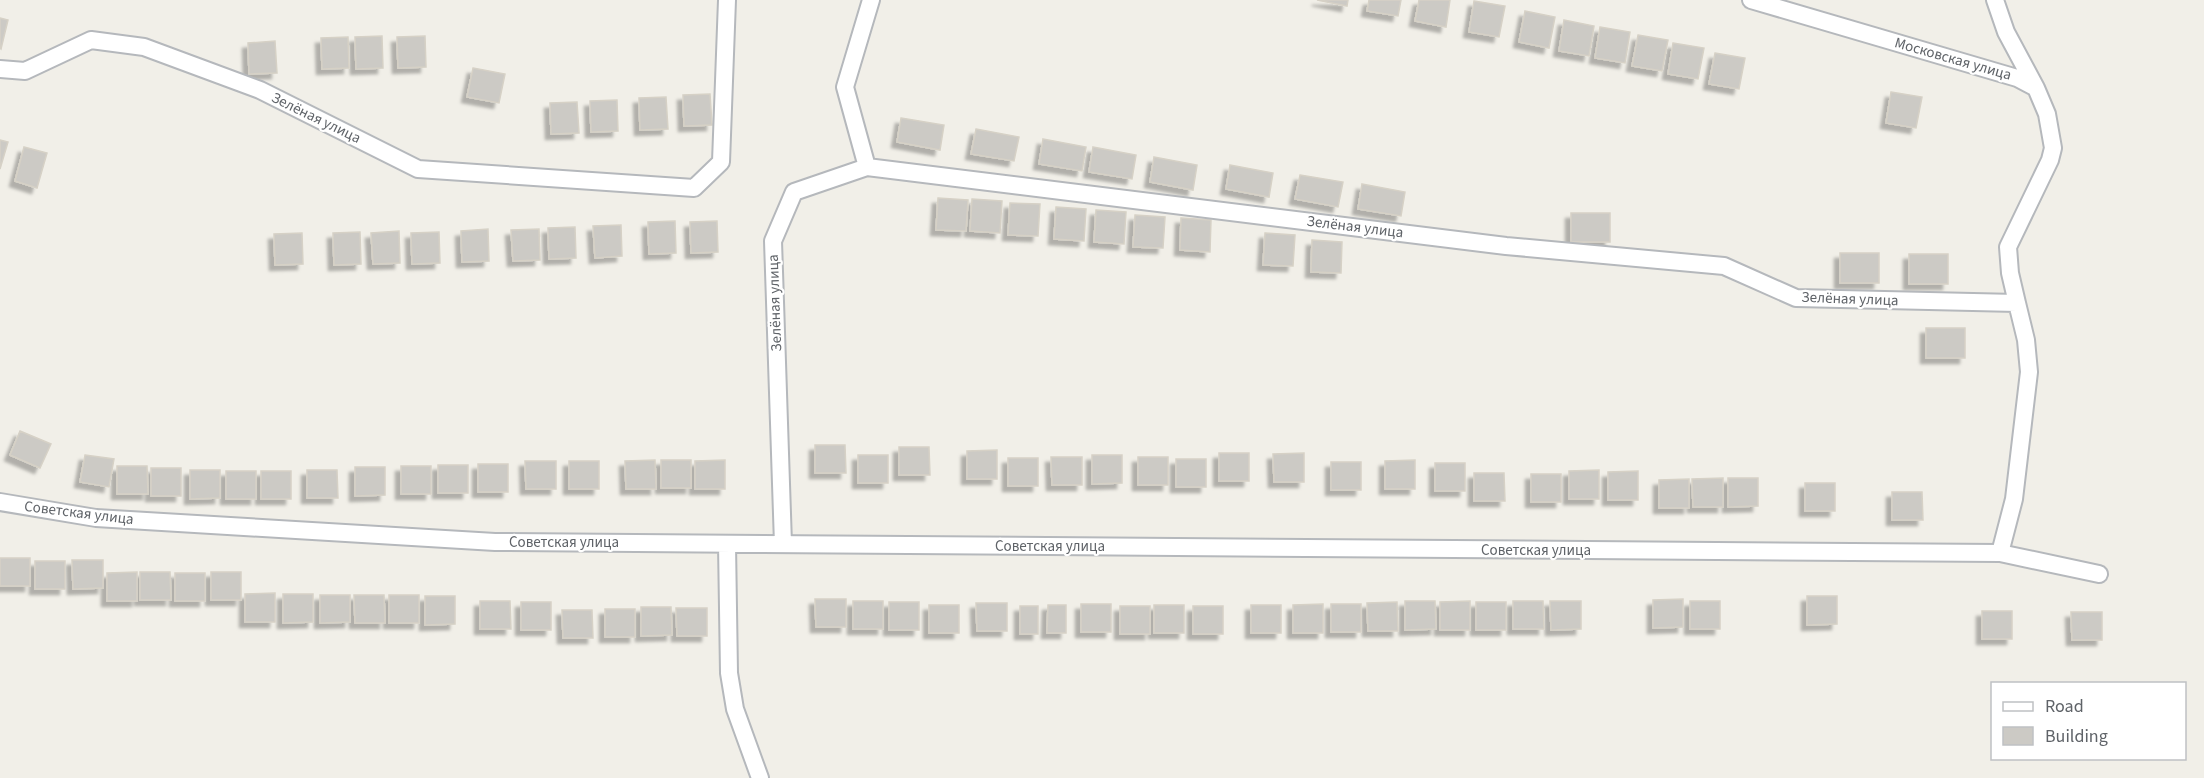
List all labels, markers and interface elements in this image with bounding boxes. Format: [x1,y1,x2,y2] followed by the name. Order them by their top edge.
[1892,32,2014,86] street label: Московская улица
[268,87,364,149] street label: Зелёная улица
[1306,211,1404,243] street label: Зелёная улица
[763,254,787,352] street label: Зелёная улица
[1801,287,1899,311] street label: Зелёная улица
[23,496,135,530] street label: Советская улица
[509,532,619,553] street label: Советская улица
[995,536,1105,557] street label: Советская улица
[1481,540,1591,561] street label: Советская улица
[1991,682,2186,760] legend
[2045,694,2084,719] text: Road
[2045,724,2108,749] text: Building

